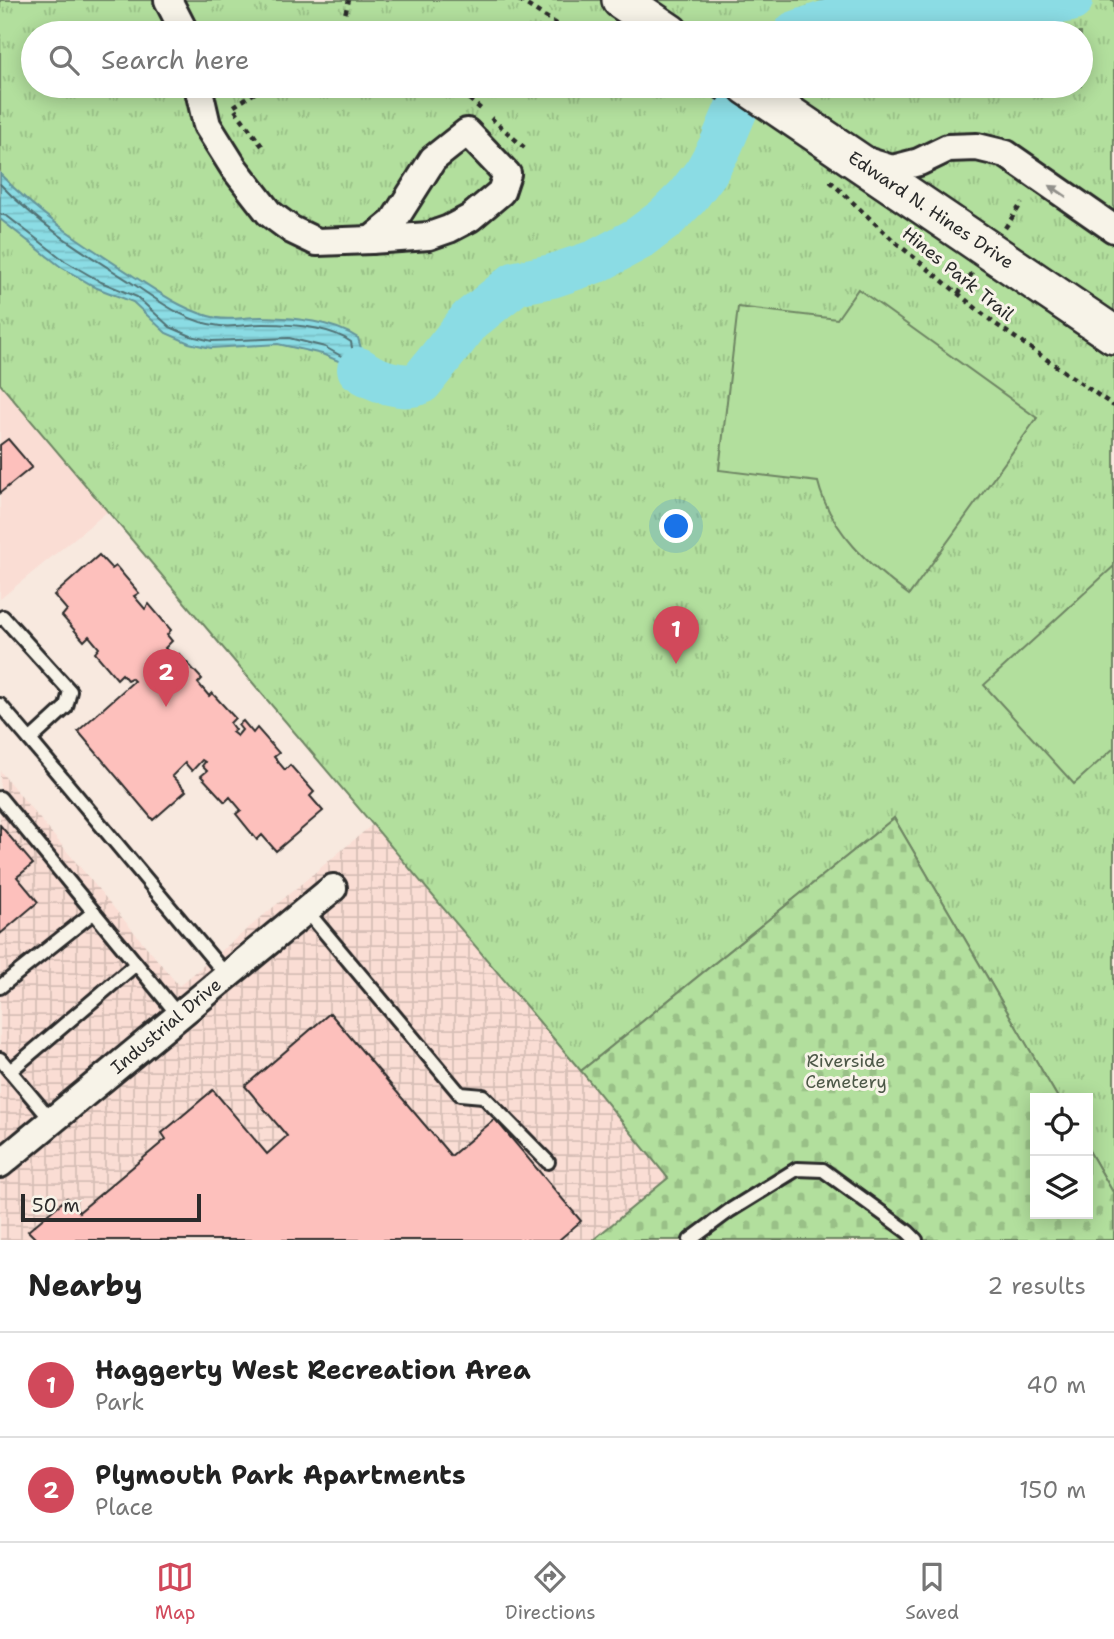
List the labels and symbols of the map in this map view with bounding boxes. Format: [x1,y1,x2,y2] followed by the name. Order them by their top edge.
[843,146,1019,274] street label: Edward N. Hines Drive
[1048,185,1067,198] one-way arrow
[897,222,1019,327] street label: Hines Park Trail
[659,509,693,543] your location
[653,606,699,664] pin: 1
[143,649,189,707] pin: 2
[106,973,226,1079] street label: Industrial Drive
[805,1049,887,1094] park label: Riverside Cemetery
[21,1191,201,1223] scale bar

